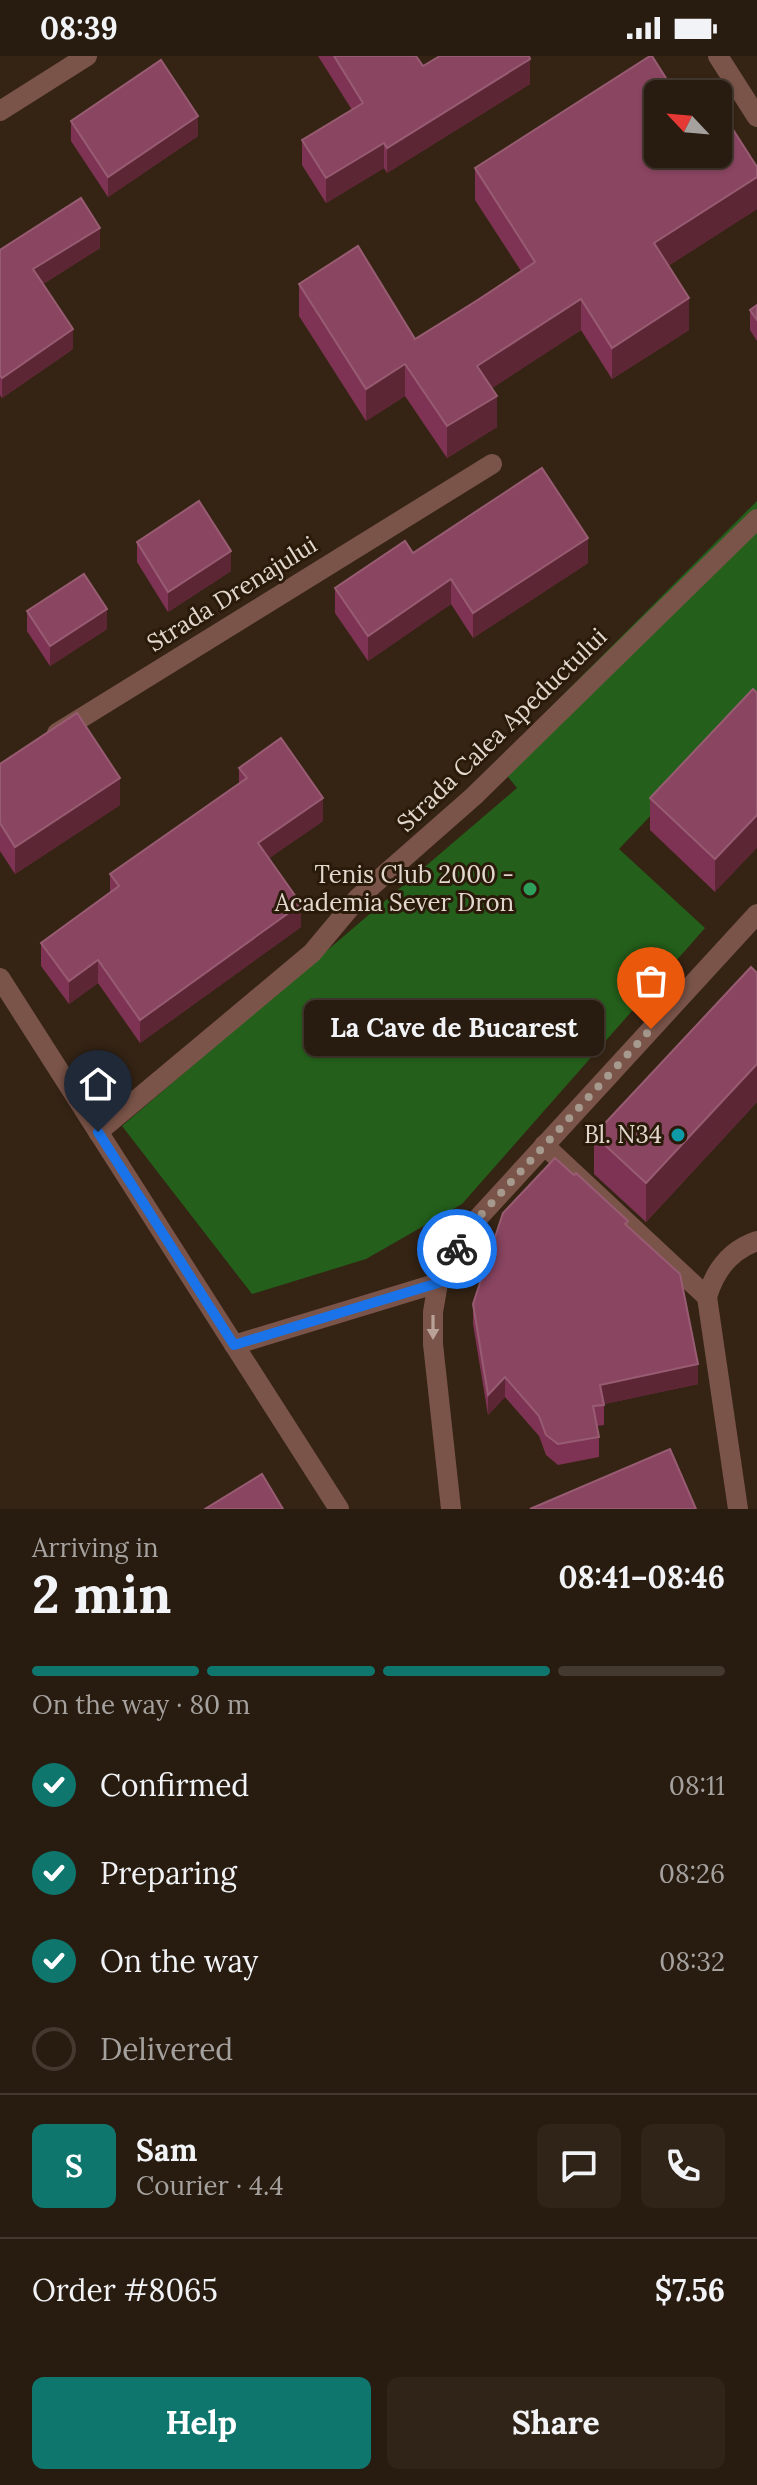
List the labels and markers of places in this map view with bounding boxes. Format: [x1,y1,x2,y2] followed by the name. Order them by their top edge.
[274,859,514,918] place label: Tenis Club 2000 - Academia Sever Dron
[521,880,539,898] marker: Tenis Club 2000 - Academia Sever Dron
[617,947,685,1029] pin
[303,1001,603,1057] callout: La Cave de Bucarest
[64,1050,132,1132] pin
[584,1119,662,1150] place label: Bl. N34
[669,1126,687,1144] marker: Bl. N34

